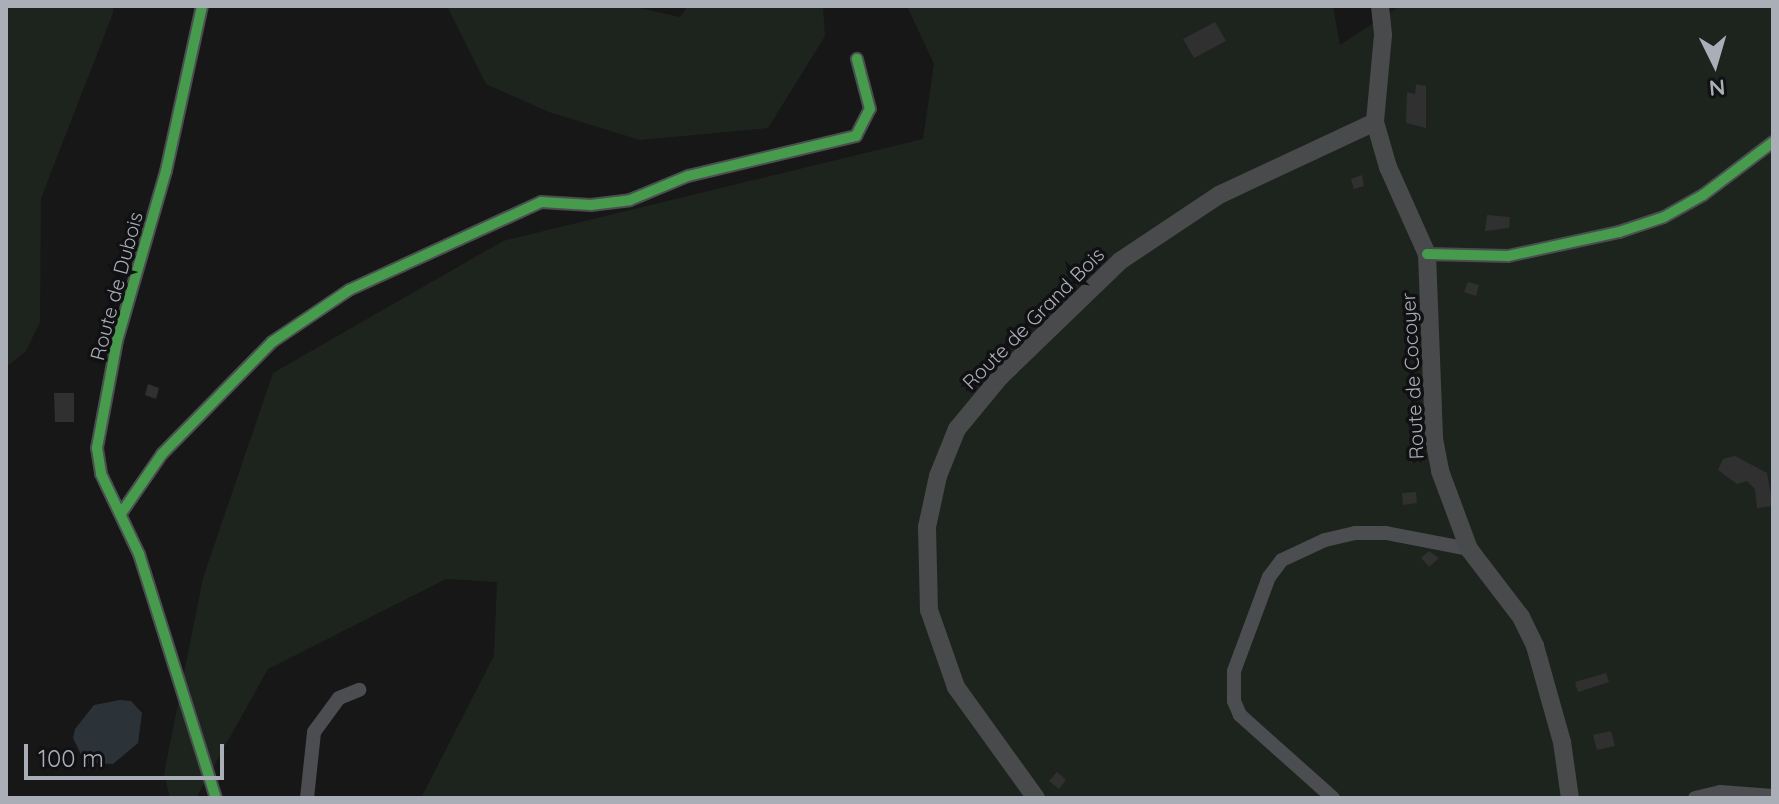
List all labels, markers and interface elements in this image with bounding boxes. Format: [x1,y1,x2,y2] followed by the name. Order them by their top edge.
[1675,24,1755,104] north arrow
[1708,73,1726,103] text: N
[85,209,147,363] street label: Route de Dubois
[957,242,1109,394] street label: Route de Grand Bois
[1396,292,1428,460] street label: Route de Cocoyer
[28,728,228,778] scale bar
[38,743,104,773] text: 100 m

